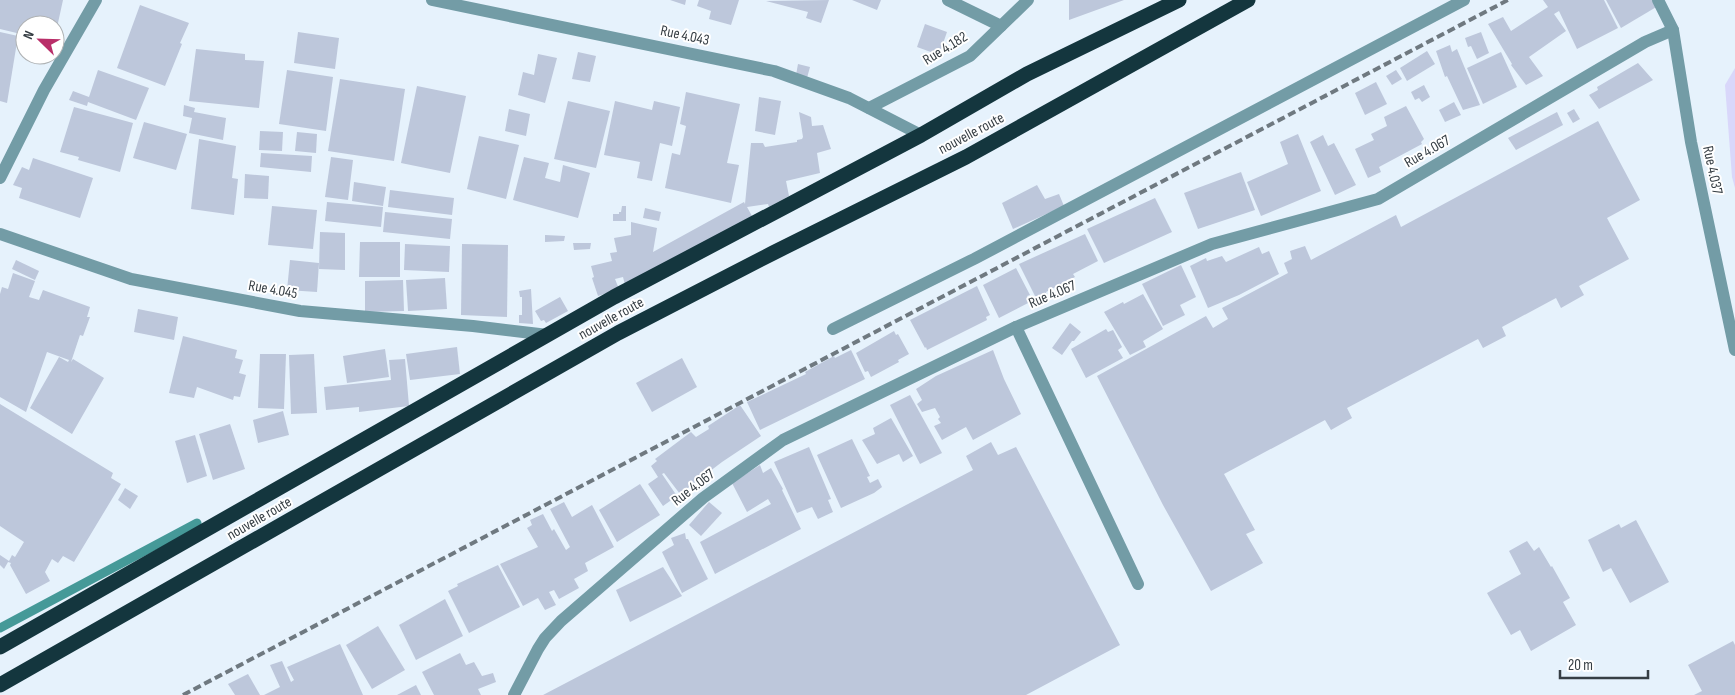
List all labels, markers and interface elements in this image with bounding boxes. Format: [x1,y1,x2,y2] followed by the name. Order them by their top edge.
[15,15,65,65] north arrow
[659,21,711,50] street label: Rue 4.043
[919,27,971,69] street label: Rue 4.182
[19,28,38,42] text: N
[935,108,1007,159] street label: nouvelle route
[1401,131,1453,172] street label: Rue 4.067
[1698,144,1727,196] street label: Rue 4.037
[247,276,299,303] street label: Rue 4.045
[1026,276,1079,313] street label: Rue 4.067
[575,293,647,344] street label: nouvelle route
[668,465,719,510] street label: Rue 4.067
[223,492,295,545] street label: nouvelle route
[1560,648,1648,680] scale bar
[1568,656,1593,675] text: 20 m

